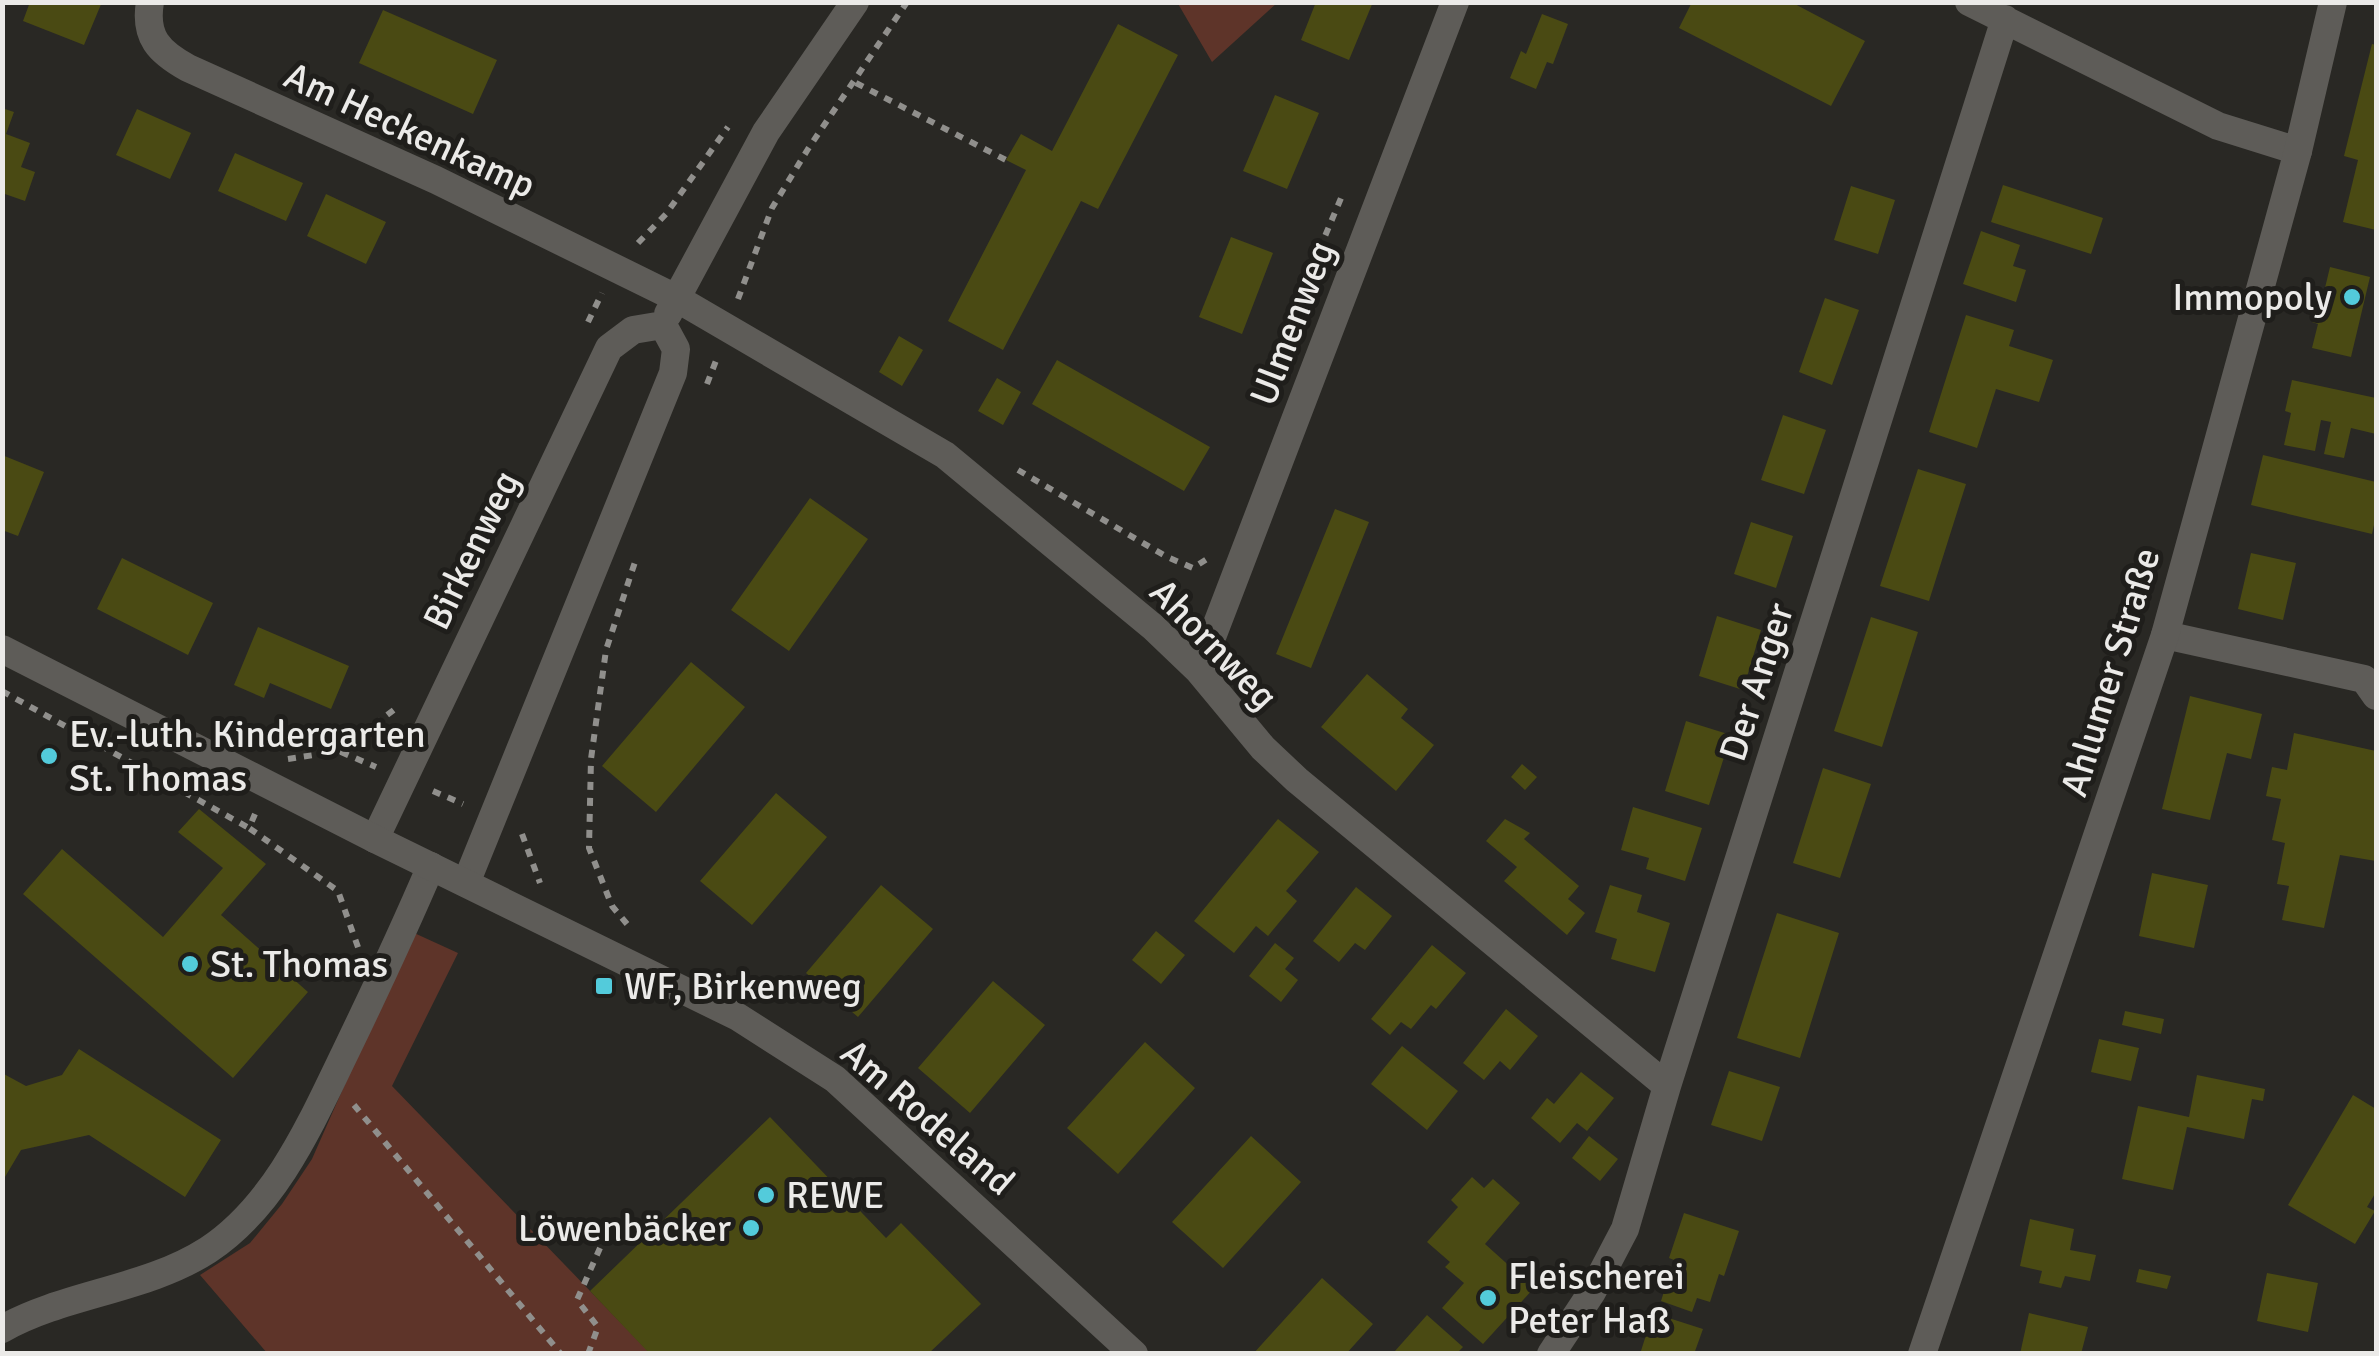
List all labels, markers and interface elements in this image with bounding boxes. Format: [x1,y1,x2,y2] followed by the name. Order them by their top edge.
[277,52,543,209] street label: Am Heckenkamp
[1240,234,1345,412] street label: Ulmenweg
[2172,274,2332,321] place label: Immopoly
[2341,286,2363,308] marker: Immopoly
[413,463,530,637] street label: Birkenweg
[2050,542,2171,802] street label: Ahlumer Straße
[1140,569,1287,720] street label: Ahornweg
[1709,597,1804,767] street label: Der Anger
[69,711,426,802] place label: Ev.-luth. Kindergarten St. Thomas
[38,745,60,767] marker: Ev.-luth. Kindergarten St. Thomas
[210,941,388,988] place label: St. Thomas
[179,953,201,975] marker: St. Thomas
[624,963,862,1010] place label: WF, Birkenweg
[593,975,615,997] marker: WF, Birkenweg
[831,1029,1024,1205] street label: Am Rodeland
[786,1172,884,1219] place label: REWE
[755,1184,777,1206] marker: REWE
[518,1205,731,1252] place label: Löwenbäcker
[740,1217,762,1239] marker: Löwenbäcker
[1508,1253,1685,1344] place label: Fleischerei Peter Haß
[1477,1287,1499,1309] marker: Fleischerei Peter Haß

